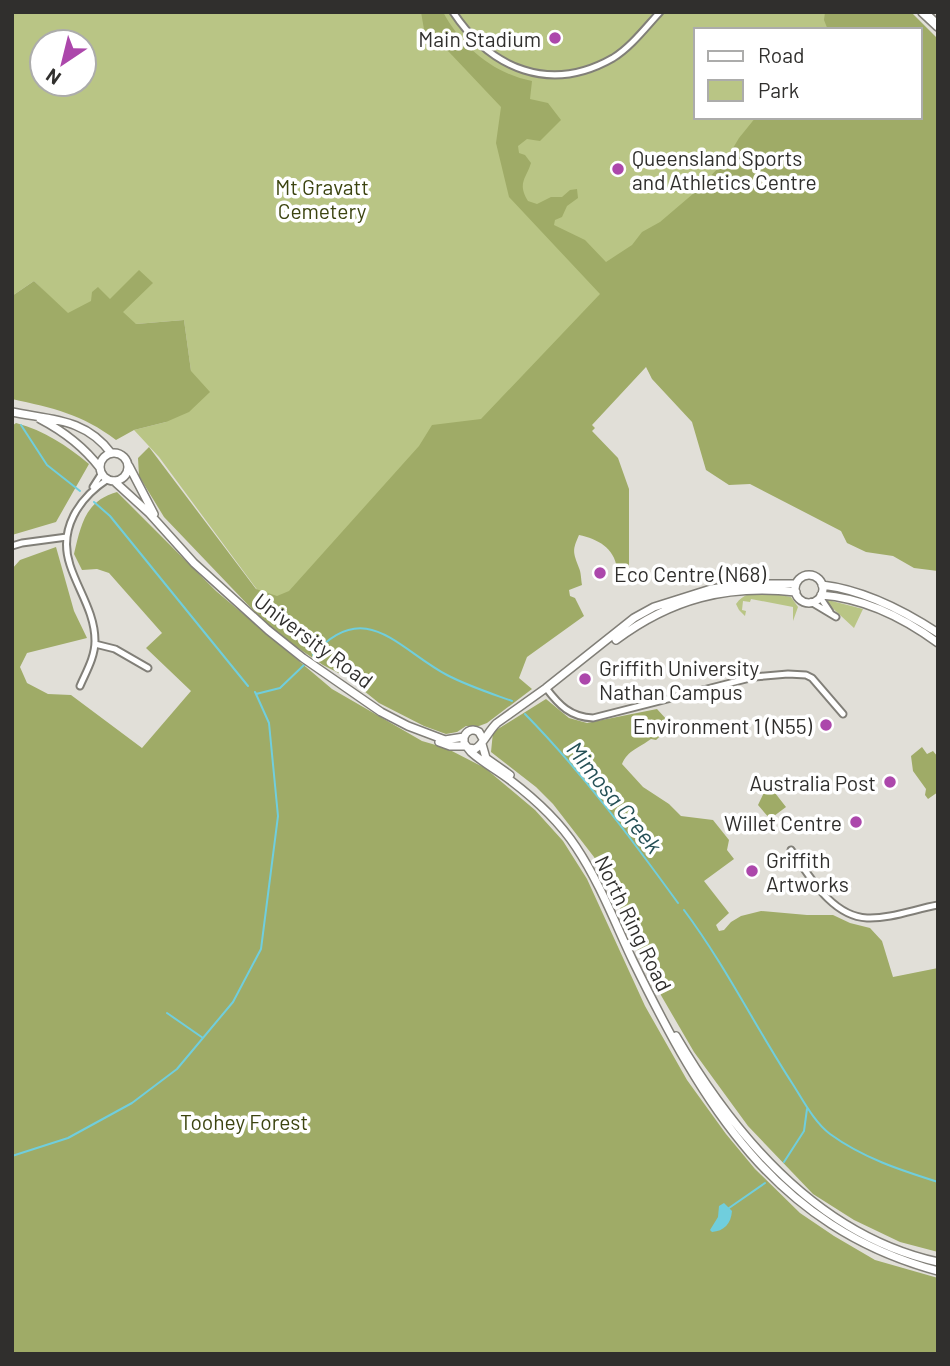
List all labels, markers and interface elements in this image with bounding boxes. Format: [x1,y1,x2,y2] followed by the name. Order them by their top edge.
[418,26,541,51] place label: Main Stadium
[28,28,98,98] north arrow
[694,28,922,119] legend
[547,30,563,46] marker: Main Stadium
[758,42,804,67] text: Road
[41,64,65,90] text: N
[758,77,799,102] text: Park
[632,145,817,194] place label: Queensland Sports and Athletics Centre
[610,161,626,177] marker: Queensland Sports and Athletics Centre
[275,174,369,223] park label: Mt Gravatt Cemetery
[614,561,766,586] place label: Eco Centre (N68)
[592,565,608,581] marker: Eco Centre (N68)
[250,587,378,693] street label: University Road
[599,655,760,704] place label: Griffith University Nathan Campus
[577,671,593,687] marker: Griffith University Nathan Campus
[633,713,813,738] place label: Environment 1 (N55)
[818,717,834,733] marker: Environment 1 (N55)
[561,735,669,859] water label: Mimosa Creek
[750,770,876,795] place label: Australia Post
[882,774,898,790] marker: Australia Post
[724,810,842,835] place label: Willet Centre
[848,814,864,830] marker: Willet Centre
[766,847,849,896] place label: Griffith Artworks
[590,851,678,995] street label: North Ring Road
[744,863,760,879] marker: Griffith Artworks
[180,1109,308,1134] park label: Toohey Forest

